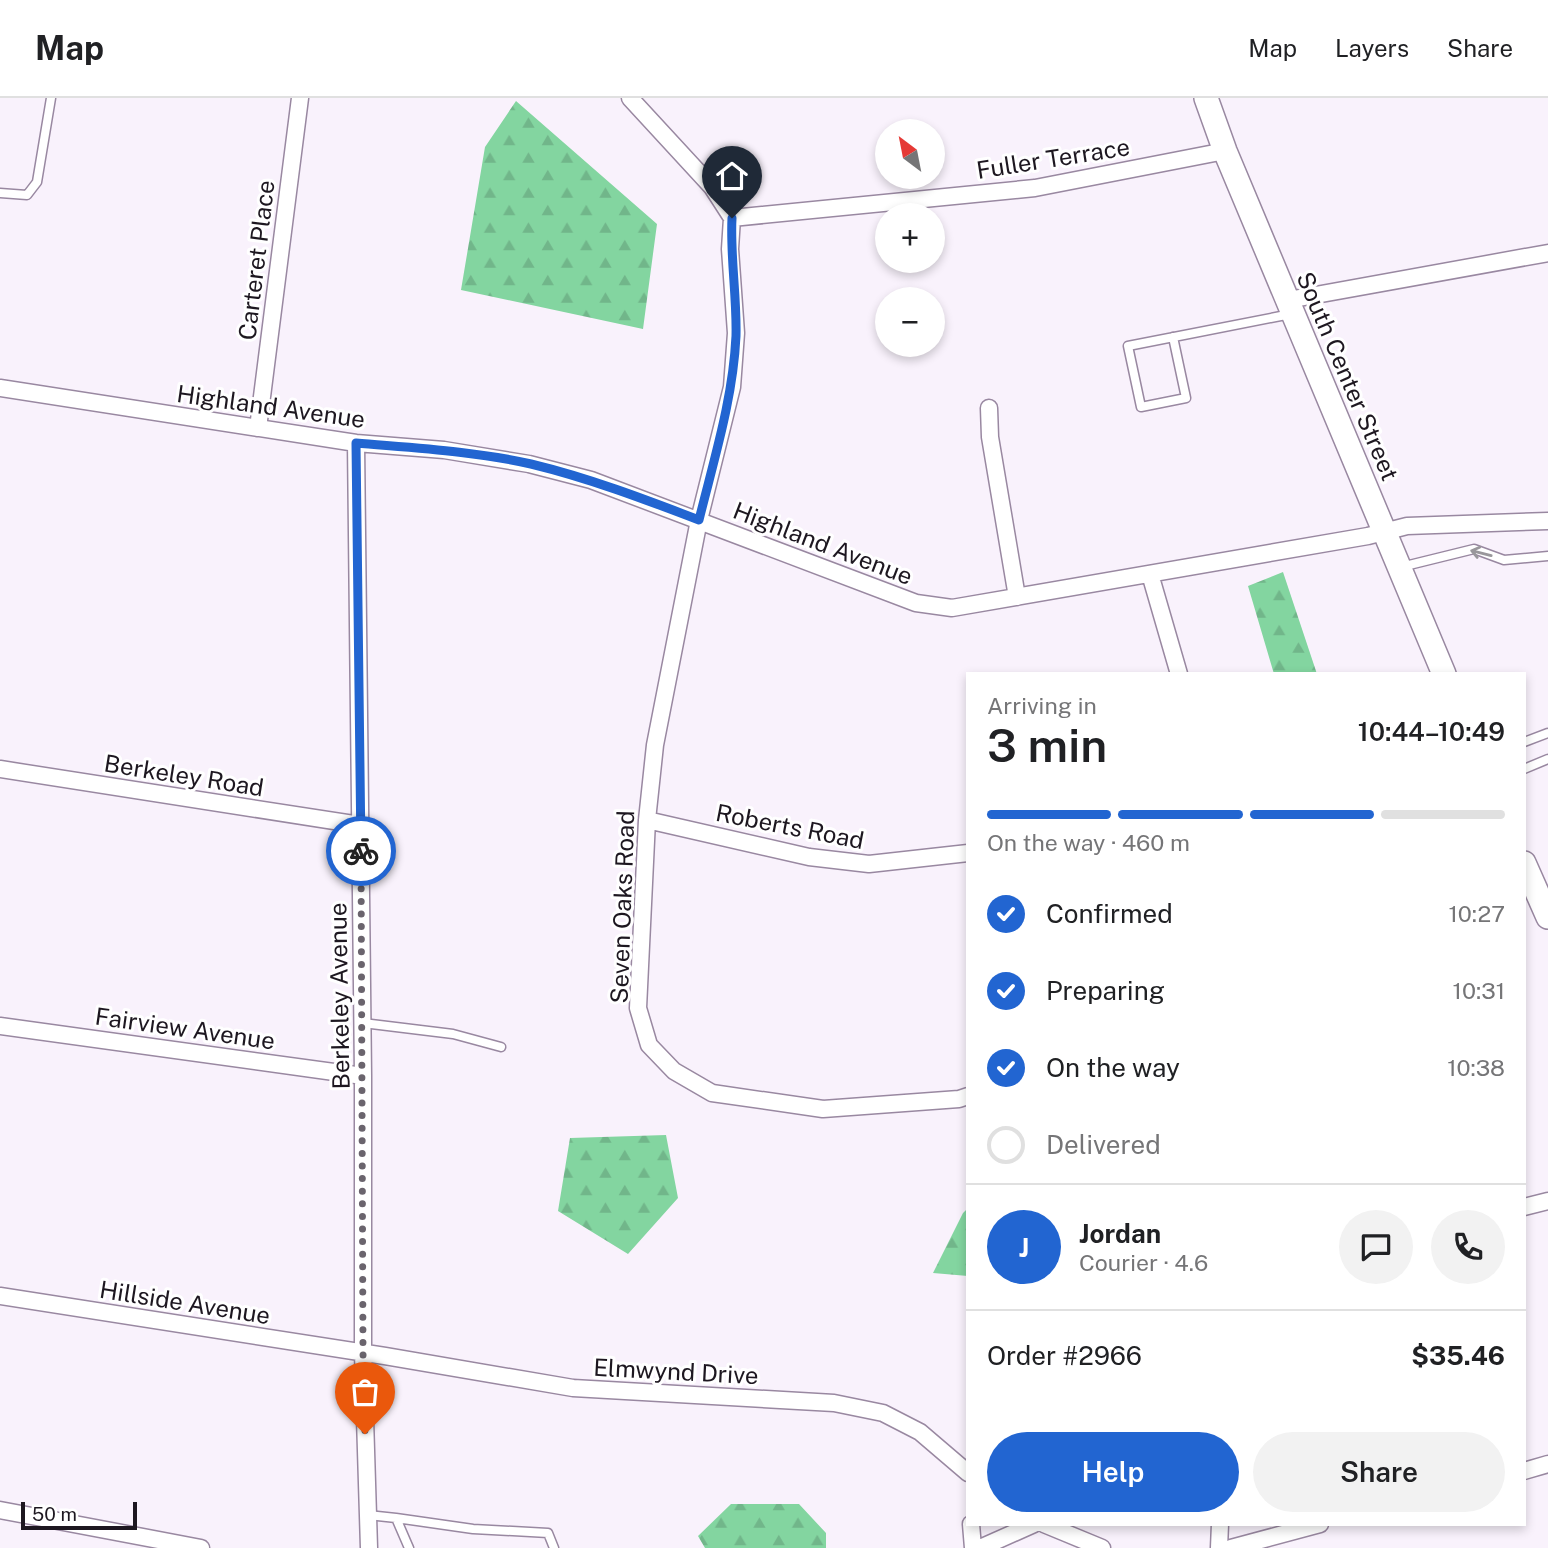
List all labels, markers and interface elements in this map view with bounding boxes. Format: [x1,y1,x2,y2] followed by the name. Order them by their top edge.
[35,29,104,67] text: Map
[1248,34,1297,62] text: Map
[1335,34,1409,62] text: Layers
[1447,34,1513,62] text: Share
[875,119,945,189] north arrow
[875,119,945,357] map controls
[974,132,1132,184] street label: Fuller Terrace
[702,146,762,218] pin
[713,157,751,195] icon: home
[232,178,280,342] street label: Carteret Place
[875,203,945,273] button: +
[1291,267,1405,485] street label: South Center Street
[875,287,945,357] button: −
[175,379,367,433] street label: Highland Avenue
[729,496,917,590] street label: Highland Avenue
[1471,546,1493,559] one-way arrow
[987,692,1097,719] text: Arriving in
[1358,716,1505,747] text: 10:44–10:49
[987,718,1107,772] text: 3 min
[102,749,266,801] street label: Berkeley Road
[714,798,866,854] street label: Roberts Road
[605,810,639,1004] street label: Seven Oaks Road
[326,816,396,886] courier
[987,829,1190,856] text: On the way · 460 m
[342,832,380,870] icon: bike
[987,895,1025,933] icon: check
[1046,898,1173,929] text: Confirmed
[1448,900,1505,927] text: 10:27
[323,902,355,1090] street label: Berkeley Avenue
[987,972,1025,1010] icon: check
[1046,975,1165,1006] text: Preparing
[1453,977,1505,1004] text: 10:31
[93,1002,277,1054] street label: Fairview Avenue
[987,1049,1025,1087] icon: check
[1046,1052,1180,1083] text: On the way
[1447,1054,1505,1081] text: 10:38
[1046,1129,1161,1160] text: Delivered
[1339,1210,1413,1284] button: chat
[1431,1210,1505,1284] button: phone
[1079,1218,1161,1249] text: Jordan
[1019,1232,1029,1263] text: J
[1079,1249,1208,1276] text: Courier · 4.6
[98,1275,272,1329] street label: Hillside Avenue
[987,1340,1142,1371] text: Order #2966
[1411,1340,1505,1371] text: $35.46
[593,1353,759,1389] street label: Elmwynd Drive
[335,1362,395,1434] pin
[346,1373,384,1411] icon: bag
[987,1432,1239,1512] button: Help
[1253,1432,1505,1512] button: Share
[21,1499,136,1531] scale bar
[32,1503,77,1525] text: 50 m

